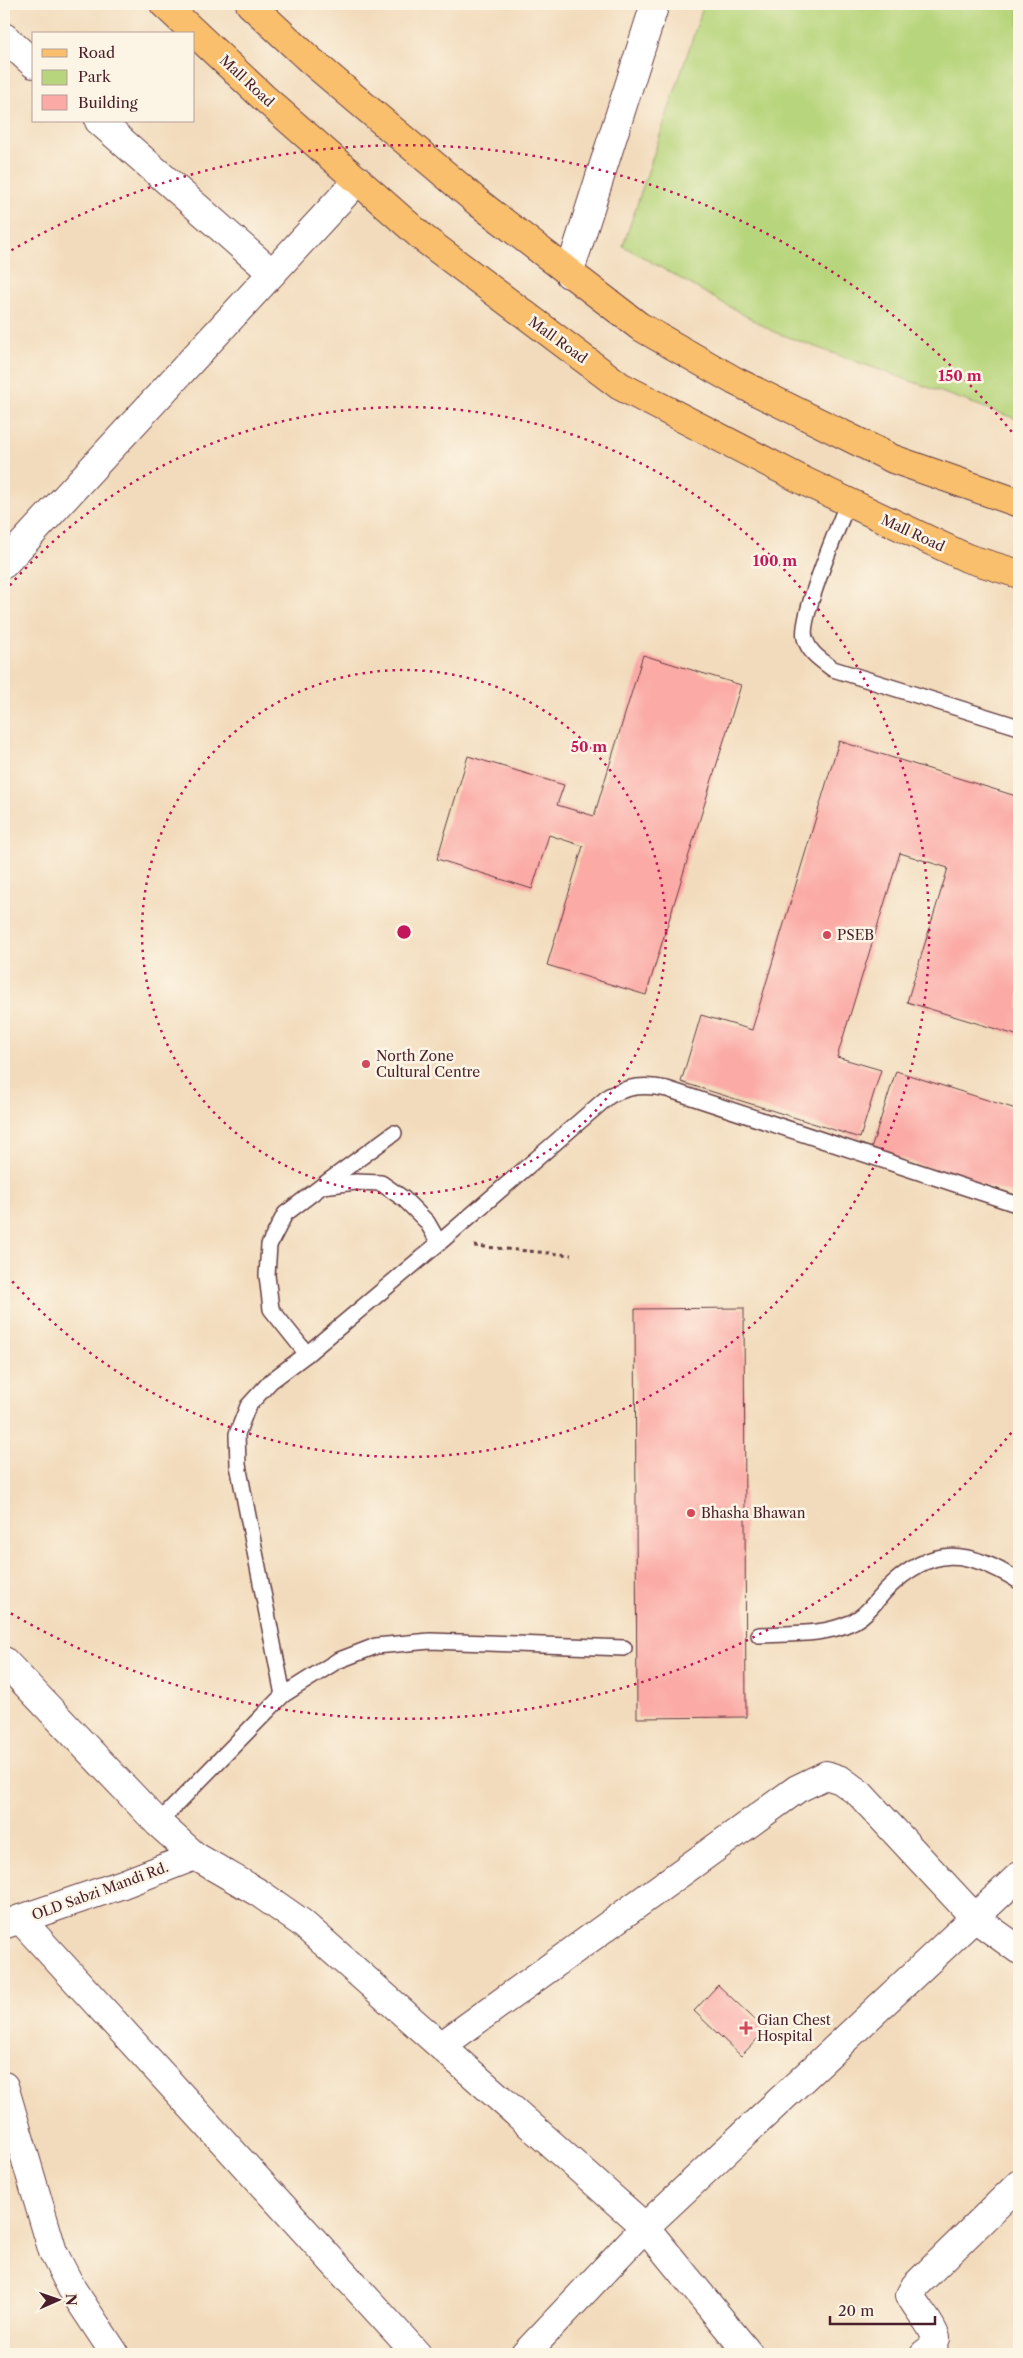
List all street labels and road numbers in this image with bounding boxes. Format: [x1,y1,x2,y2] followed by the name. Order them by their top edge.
[216,51,278,111] street label: Mall Road
[525,313,591,368] street label: Mall Road
[878,510,948,556] street label: Mall Road
[29,1858,171,1924] street label: OLD Sabzi Mandi Rd.

